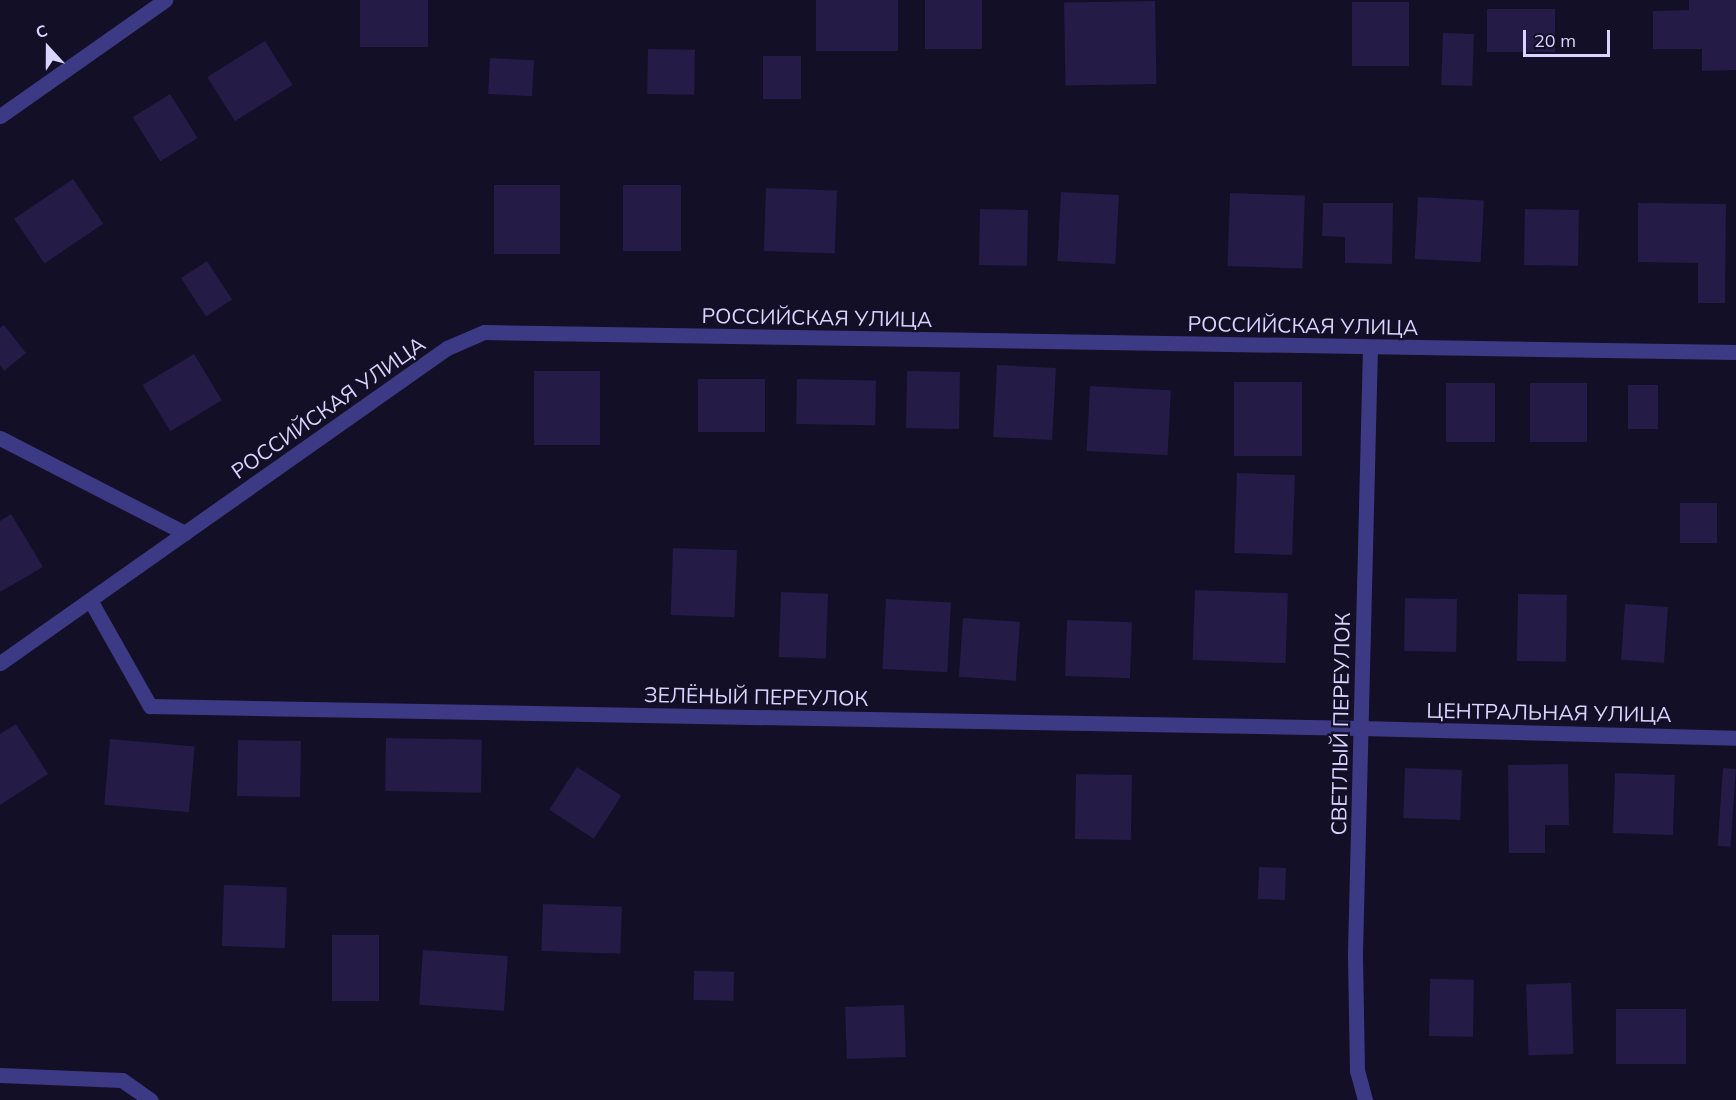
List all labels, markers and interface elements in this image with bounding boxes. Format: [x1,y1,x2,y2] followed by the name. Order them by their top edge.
[18,18,78,78] north arrow
[1526,18,1613,56] scale bar
[33,20,50,42] text: С
[1534,29,1576,52] text: 20 m
[701,302,933,332] street label: РОССИЙСКАЯ УЛИЦА
[1187,310,1419,340] street label: РОССИЙСКАЯ УЛИЦА
[226,331,430,483] street label: РОССИЙСКАЯ УЛИЦА
[1325,612,1355,836] street label: СВЕТЛЫЙ ПЕРЕУЛОК
[644,681,868,711] street label: ЗЕЛЁНЫЙ ПЕРЕУЛОК
[1426,697,1672,727] street label: ЦЕНТРАЛЬНАЯ УЛИЦА

